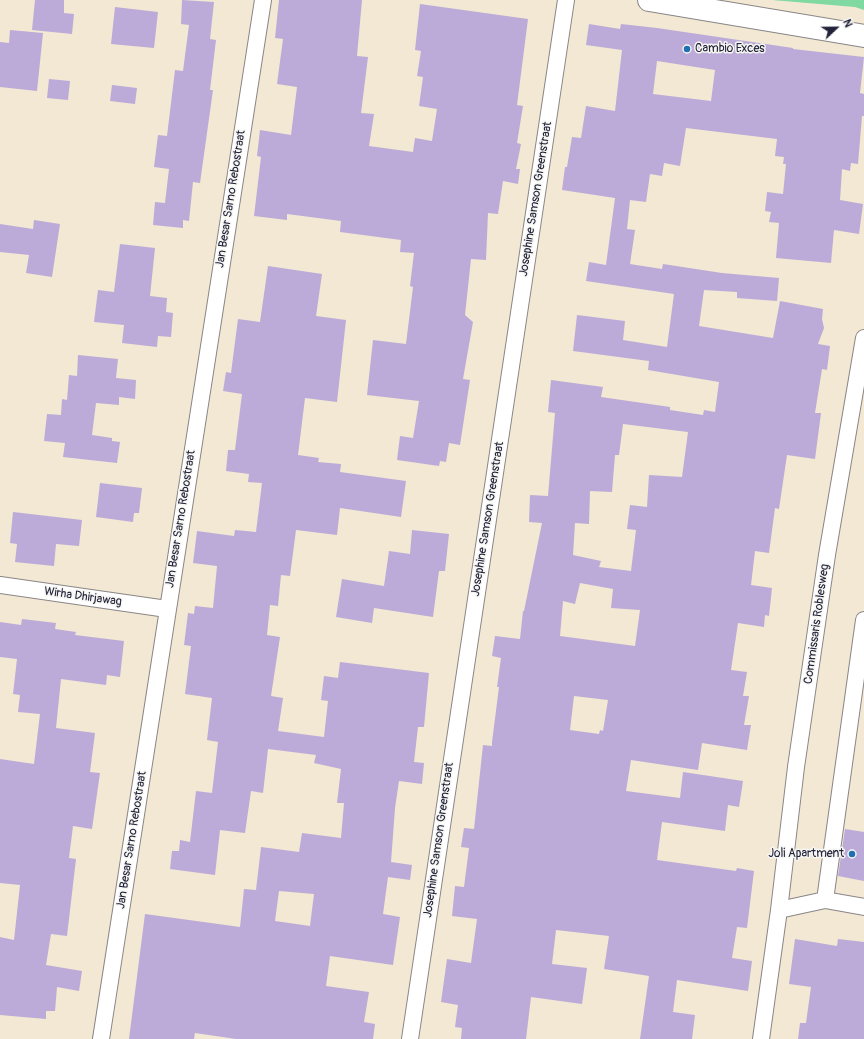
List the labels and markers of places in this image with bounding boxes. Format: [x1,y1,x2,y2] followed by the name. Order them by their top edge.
[695,42,765,56] place label: Cambio Exces
[682,44,692,54] marker: Cambio Exces
[768,847,844,861] place label: Joli Apartment
[847,849,857,859] marker: Joli Apartment

